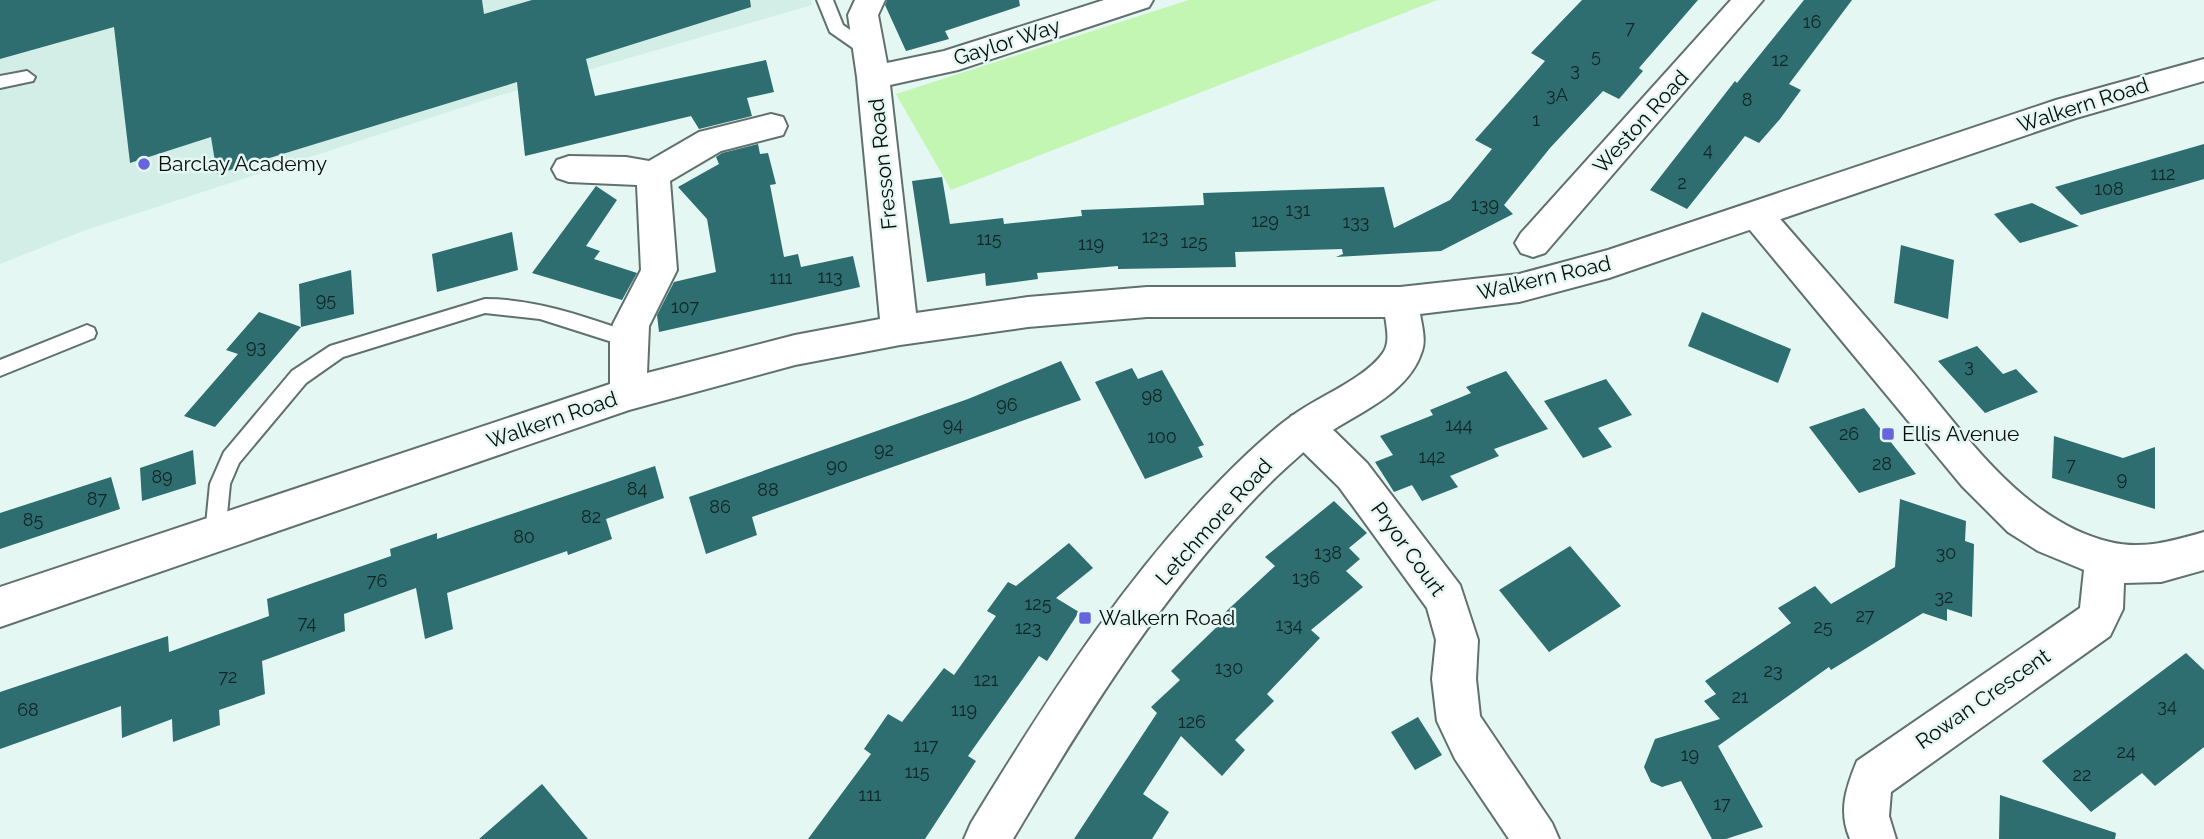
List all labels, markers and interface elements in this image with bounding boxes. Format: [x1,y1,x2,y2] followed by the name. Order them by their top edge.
[1803,11,1821,32] house number: 16
[950,13,1063,71] street label: Gaylor Way
[1625,17,1635,38] house number: 7
[1591,45,1601,66] house number: 5
[1771,49,1789,70] house number: 12
[1570,59,1580,80] house number: 3
[1588,65,1694,178] street label: Weston Road
[2014,72,2151,137] street label: Walkern Road
[1546,84,1568,105] house number: 3A
[1742,89,1752,110] house number: 8
[863,97,902,231] street label: Fresson Road
[1532,109,1540,130] house number: 1
[1703,139,1713,160] house number: 4
[158,151,327,176] place label: Barclay Academy
[136,156,152,172] marker: Barclay Academy
[2151,163,2175,184] house number: 112
[1677,172,1687,193] house number: 2
[2094,178,2124,199] house number: 108
[1471,194,1499,215] house number: 139
[1285,199,1311,220] house number: 131
[1251,210,1279,231] house number: 129
[1343,211,1369,232] house number: 133
[1142,226,1168,247] house number: 123
[976,228,1002,249] house number: 115
[1181,231,1208,252] house number: 125
[1078,233,1104,254] house number: 119
[1475,250,1613,305] street label: Walkern Road
[817,266,843,287] house number: 113
[769,267,793,288] house number: 111
[316,289,336,310] house number: 95
[671,296,699,317] house number: 107
[246,336,266,357] house number: 93
[1964,355,1974,376] house number: 3
[1141,385,1163,406] house number: 98
[483,386,620,454] street label: Walkern Road
[996,394,1018,415] house number: 96
[943,414,963,435] house number: 94
[1445,414,1473,435] house number: 144
[1902,421,2019,446] place label: Ellis Avenue
[1839,423,1859,444] house number: 26
[1147,426,1177,447] house number: 100
[1880,426,1896,442] marker: Ellis Avenue
[874,439,894,460] house number: 92
[1419,446,1445,467] house number: 142
[1150,453,1277,590] street label: Letchmore Road
[1872,453,1892,474] house number: 28
[2066,454,2076,475] house number: 7
[826,455,848,476] house number: 90
[151,466,173,487] house number: 89
[2117,468,2127,489] house number: 9
[627,478,647,499] house number: 84
[757,479,779,500] house number: 88
[87,488,108,509] house number: 87
[709,496,731,517] house number: 86
[1366,497,1451,601] street label: Pryor Court
[581,506,601,527] house number: 82
[23,509,43,530] house number: 85
[513,526,535,547] house number: 80
[1314,542,1342,563] house number: 138
[1936,542,1956,563] house number: 30
[1292,567,1320,588] house number: 136
[367,570,387,591] house number: 76
[1935,586,1954,607] house number: 32
[1025,593,1052,614] house number: 125
[1099,605,1235,630] place label: Walkern Road
[1855,605,1875,626] house number: 27
[1077,610,1093,626] marker: Walkern Road
[298,612,316,633] house number: 74
[1275,614,1303,635] house number: 134
[1813,616,1833,637] house number: 25
[1015,617,1041,638] house number: 123
[1911,643,2055,754] street label: Rowan Crescent
[1215,657,1243,678] house number: 130
[1764,660,1783,681] house number: 23
[218,666,238,687] house number: 72
[974,669,999,690] house number: 121
[1731,686,1749,707] house number: 21
[2157,695,2177,716] house number: 34
[17,699,39,720] house number: 68
[951,699,977,720] house number: 119
[1178,711,1206,732] house number: 126
[914,735,939,756] house number: 117
[2116,741,2136,762] house number: 24
[1681,744,1699,765] house number: 19
[904,761,930,782] house number: 115
[2073,764,2091,785] house number: 22
[858,784,882,805] house number: 111
[1713,793,1731,814] house number: 17

